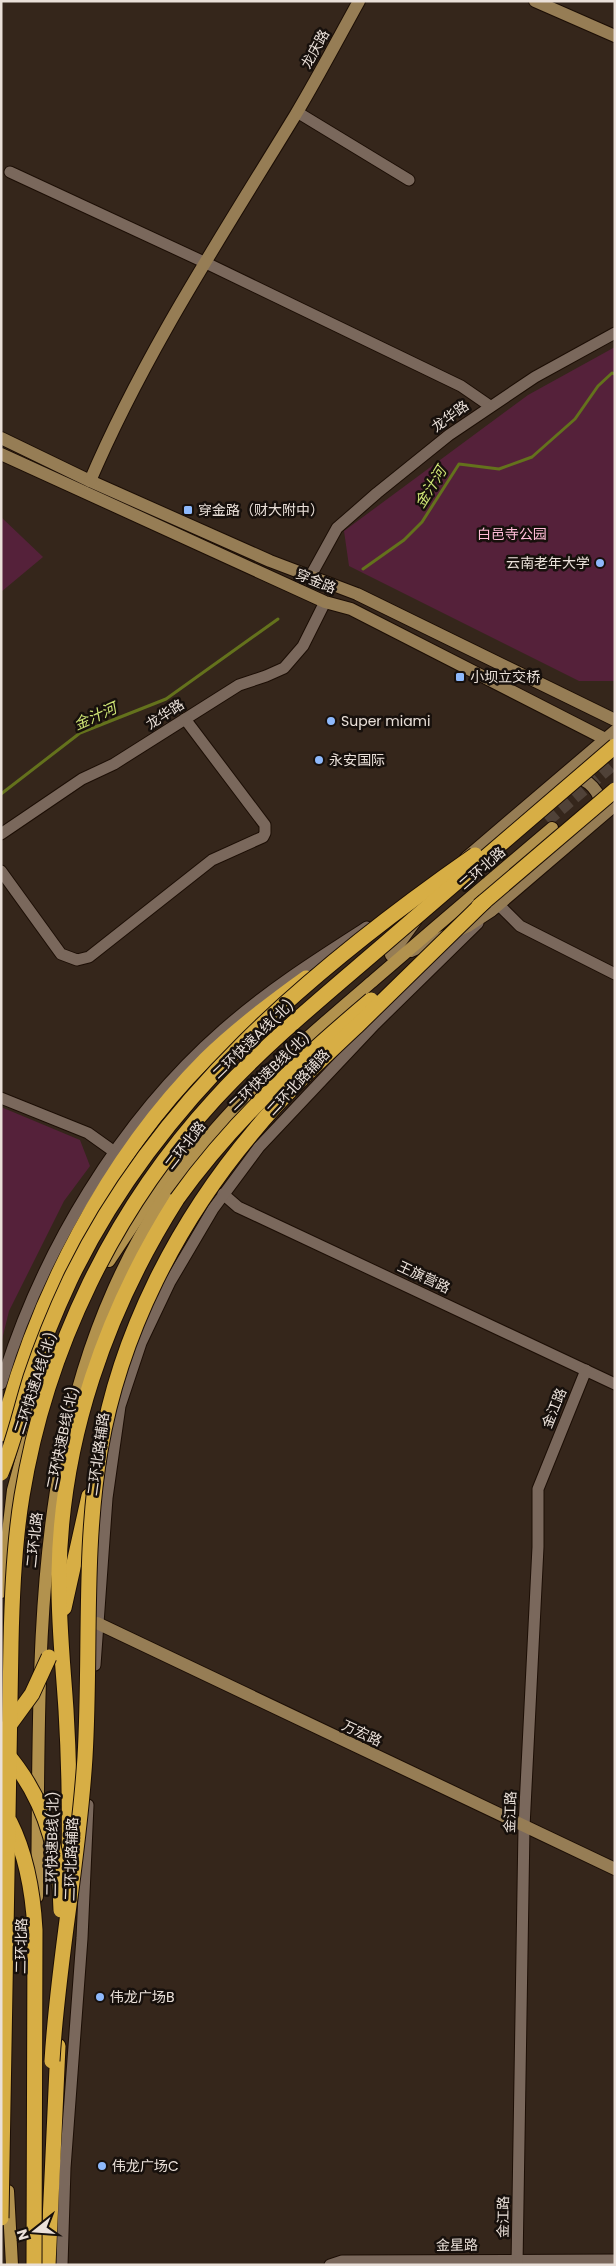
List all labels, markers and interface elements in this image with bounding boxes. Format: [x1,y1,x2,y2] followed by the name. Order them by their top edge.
[296,26,334,72] street label: 龙庆路
[427,396,473,436] street label: 龙华路
[409,460,452,512] water label: 金汁河
[198,500,324,520] place label: 穿金路（财大附中）
[182,504,194,516] marker: 穿金路（财大附中）
[477,524,547,544] park label: 白邑寺公园
[506,553,590,573] place label: 云南老年大学
[594,557,606,569] marker: 云南老年大学
[293,564,339,598] street label: 穿金路
[470,667,540,687] place label: 小坝立交桥
[454,671,466,683] marker: 小坝立交桥
[142,694,188,734] street label: 龙华路
[70,696,123,735] water label: 金汁河
[341,711,430,731] place label: Super miami
[325,715,337,727] marker: Super miami
[329,750,385,770] place label: 永安国际
[313,754,325,766] marker: 永安国际
[454,842,510,894] street label: 二环北路
[208,995,298,1083] street label: 二环快速A线(北)
[224,1027,314,1115] street label: 二环快速B线(北)
[262,1044,334,1120] street label: 二环北路辅路
[160,1117,210,1173] street label: 二环北路
[394,1256,454,1298] street label: 王旗营路
[9,1329,61,1437] street label: 二环快速A线(北)
[41,1384,83,1492] street label: 二环快速B线(北)
[537,1385,571,1431] street label: 金江路
[82,1411,114,1497] street label: 二环北路辅路
[21,1511,47,1569] street label: 二环北路
[339,1715,385,1751] street label: 万宏路
[41,1791,63,1897] street label: 二环快速B线(北)
[499,1791,521,1833] street label: 金江路
[60,1817,82,1901] street label: 二环北路辅路
[11,1918,31,1974] street label: 二环北路
[110,1987,175,2007] place label: 伟龙广场B
[94,1991,106,2003] marker: 伟龙广场B
[112,2156,179,2176] place label: 伟龙广场C
[96,2160,108,2172] marker: 伟龙广场C
[493,2196,513,2238] street label: 金江路
[10,2206,60,2256] north arrow
[11,2227,34,2243] text: N
[436,2235,478,2255] street label: 金星路

